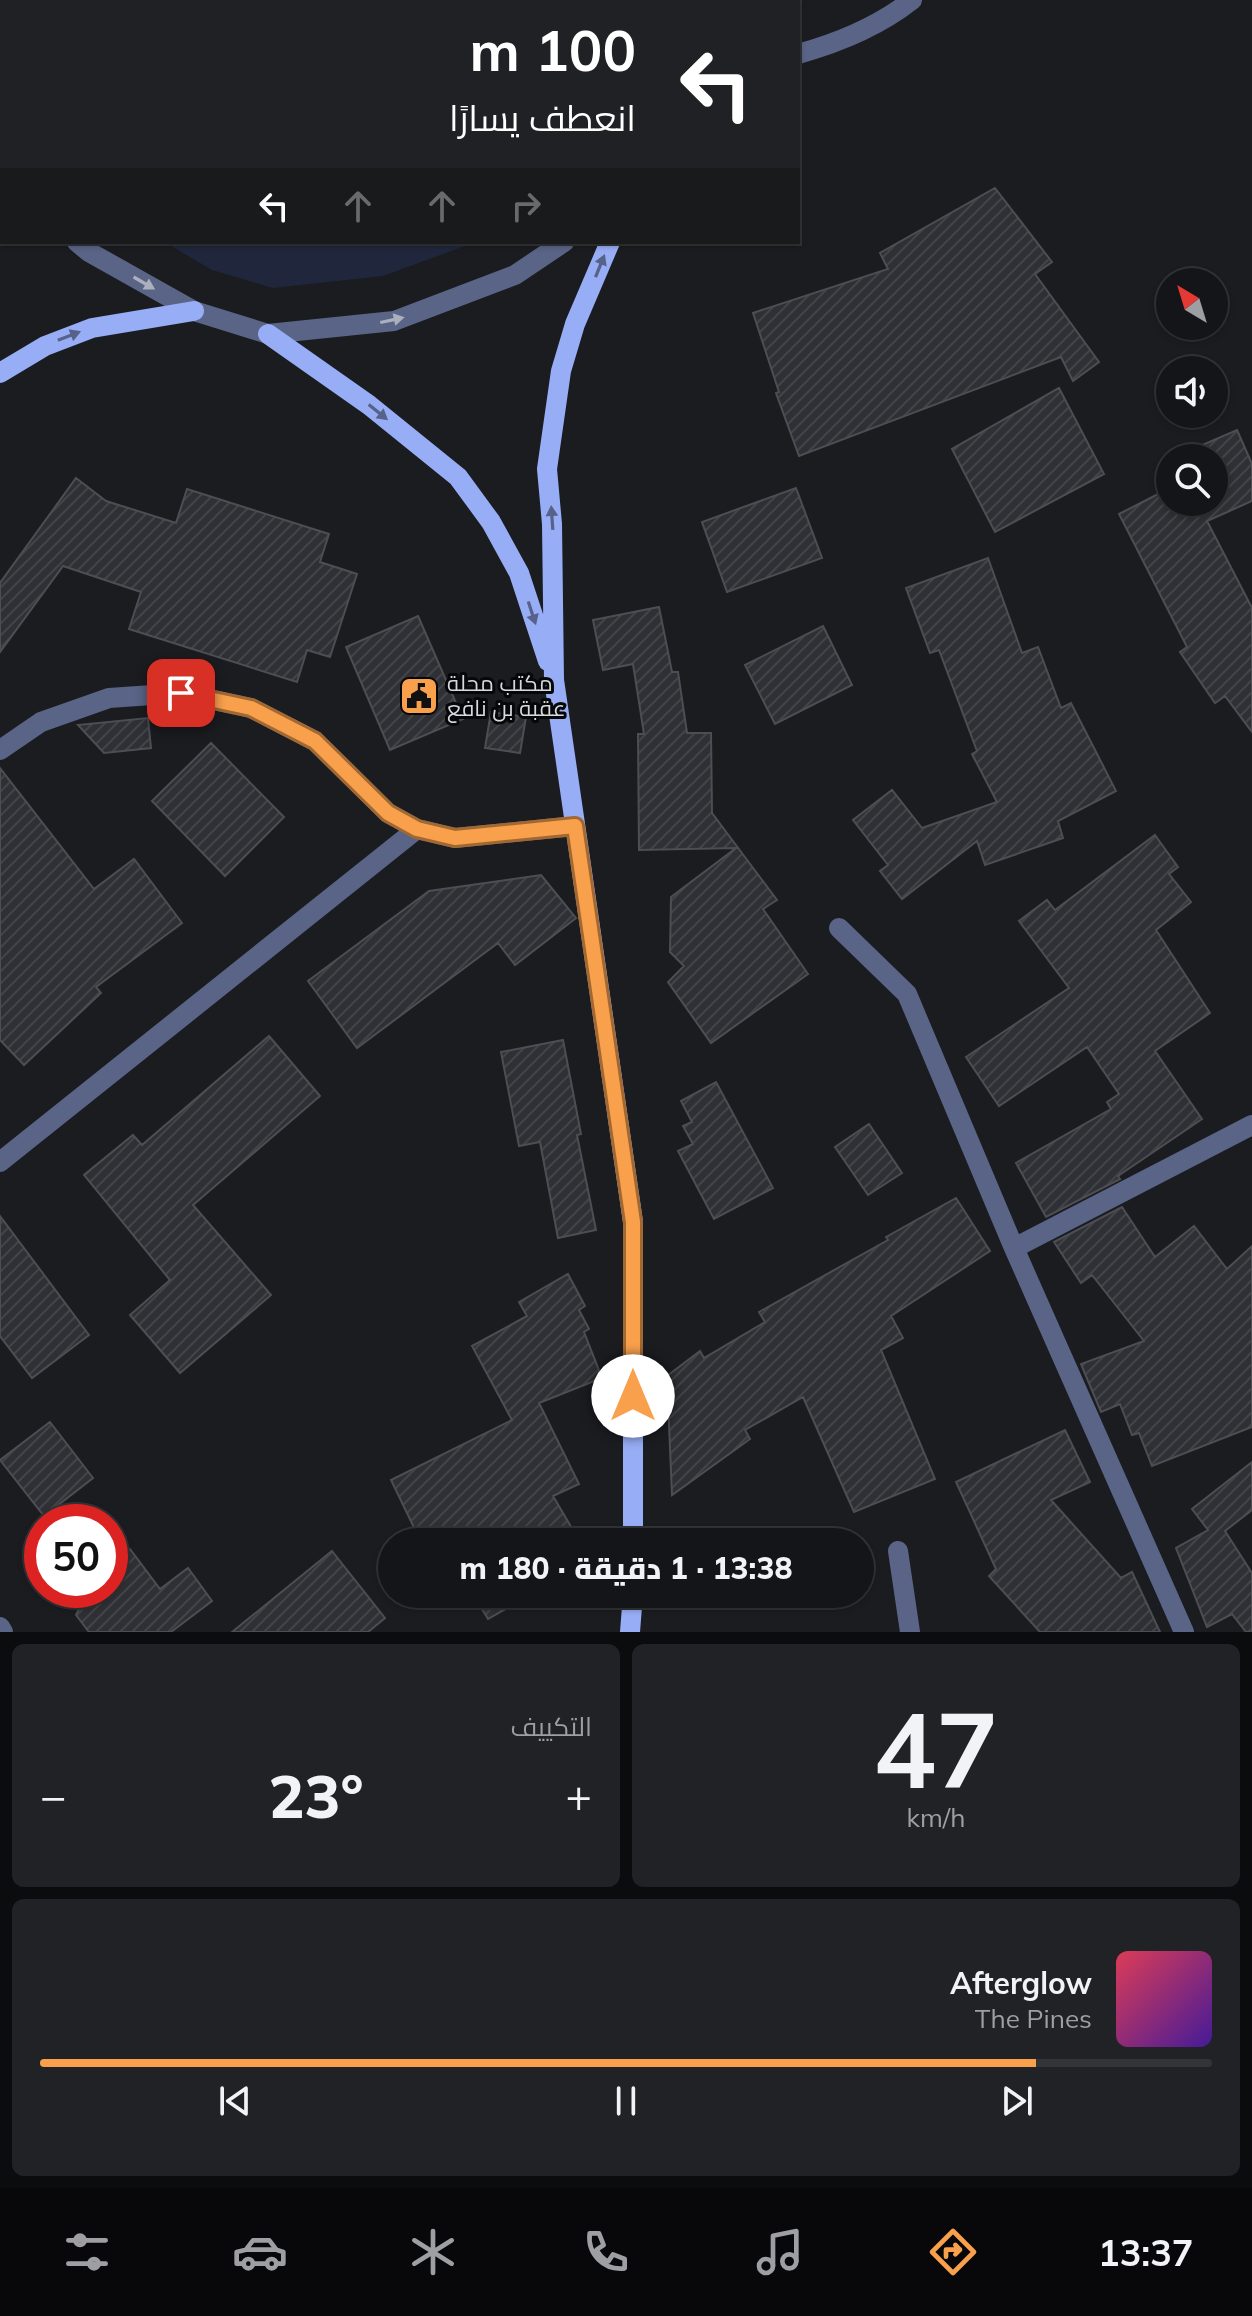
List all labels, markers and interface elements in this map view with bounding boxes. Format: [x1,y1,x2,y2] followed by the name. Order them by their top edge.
[469,15,636,85] text: 100 m
[664,32,768,136] icon: left
[449,95,636,140] text: انعطف يسارًا
[252,184,296,228] icon: left
[336,184,380,228] icon: ahead
[420,184,464,228] icon: ahead
[504,184,548,228] icon: right
[593,254,606,278] one-way arrow
[1156,268,1228,340] north arrow
[1156,268,1228,516] map controls
[132,276,155,290] one-way arrow
[379,313,404,325] one-way arrow
[57,330,81,343] one-way arrow
[1156,356,1228,428] button: sound
[367,403,387,420] one-way arrow
[1156,444,1228,516] button: search
[545,505,558,530] one-way arrow
[527,602,539,626] one-way arrow
[147,659,215,727] pin
[447,669,566,723] place label: مكتب محلة عقبة بن نافع
[159,671,203,715] icon: arrive
[398,675,440,717] public building icon: مكتب محلة عقبة بن نافع
[591,1354,675,1438] position arrow
[24,1504,128,1608] speed limit sign: 50
[460,1549,792,1587] text: 13:38 · 1 دقيقة · 180 m
[874,1683,998,1814] text: 47
[510,1710,592,1743] text: التكييف
[268,1758,364,1833] text: 23°
[40,1768,66,1823] text: −
[566,1768,592,1823] text: +
[907,1801,965,1834] text: km/h
[950,1964,1092,2002] text: Afterglow
[975,2002,1092,2035] text: The Pines
[213,2079,257,2123] icon: previous
[604,2079,648,2123] icon: pause
[995,2079,1039,2123] icon: next
[59,2224,115,2280] icon: filters
[232,2224,288,2280] icon: car
[405,2224,461,2280] icon: climate
[578,2224,634,2280] icon: phone
[752,2224,808,2280] icon: music
[925,2224,981,2280] icon: directions
[1098,2230,1193,2275] text: 13:37

